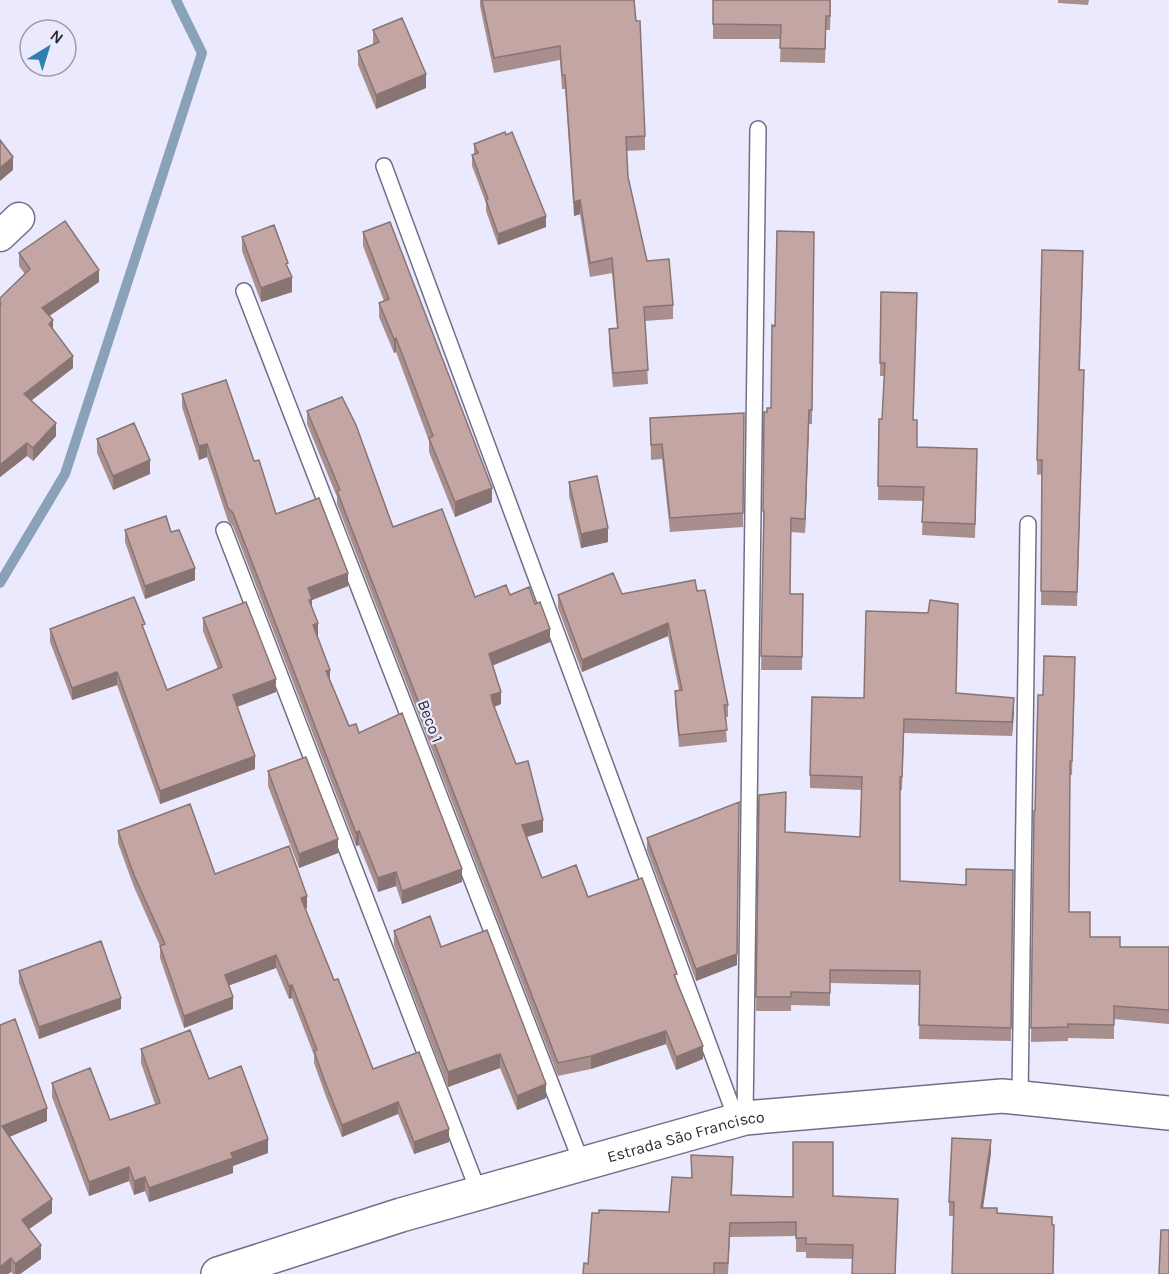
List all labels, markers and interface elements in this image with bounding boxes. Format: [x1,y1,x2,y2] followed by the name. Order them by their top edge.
[18,18,78,78] north arrow
[47,26,67,48] text: N
[414,697,447,745] street label: Beco 1
[605,1107,765,1166] street label: Estrada São Francisco

